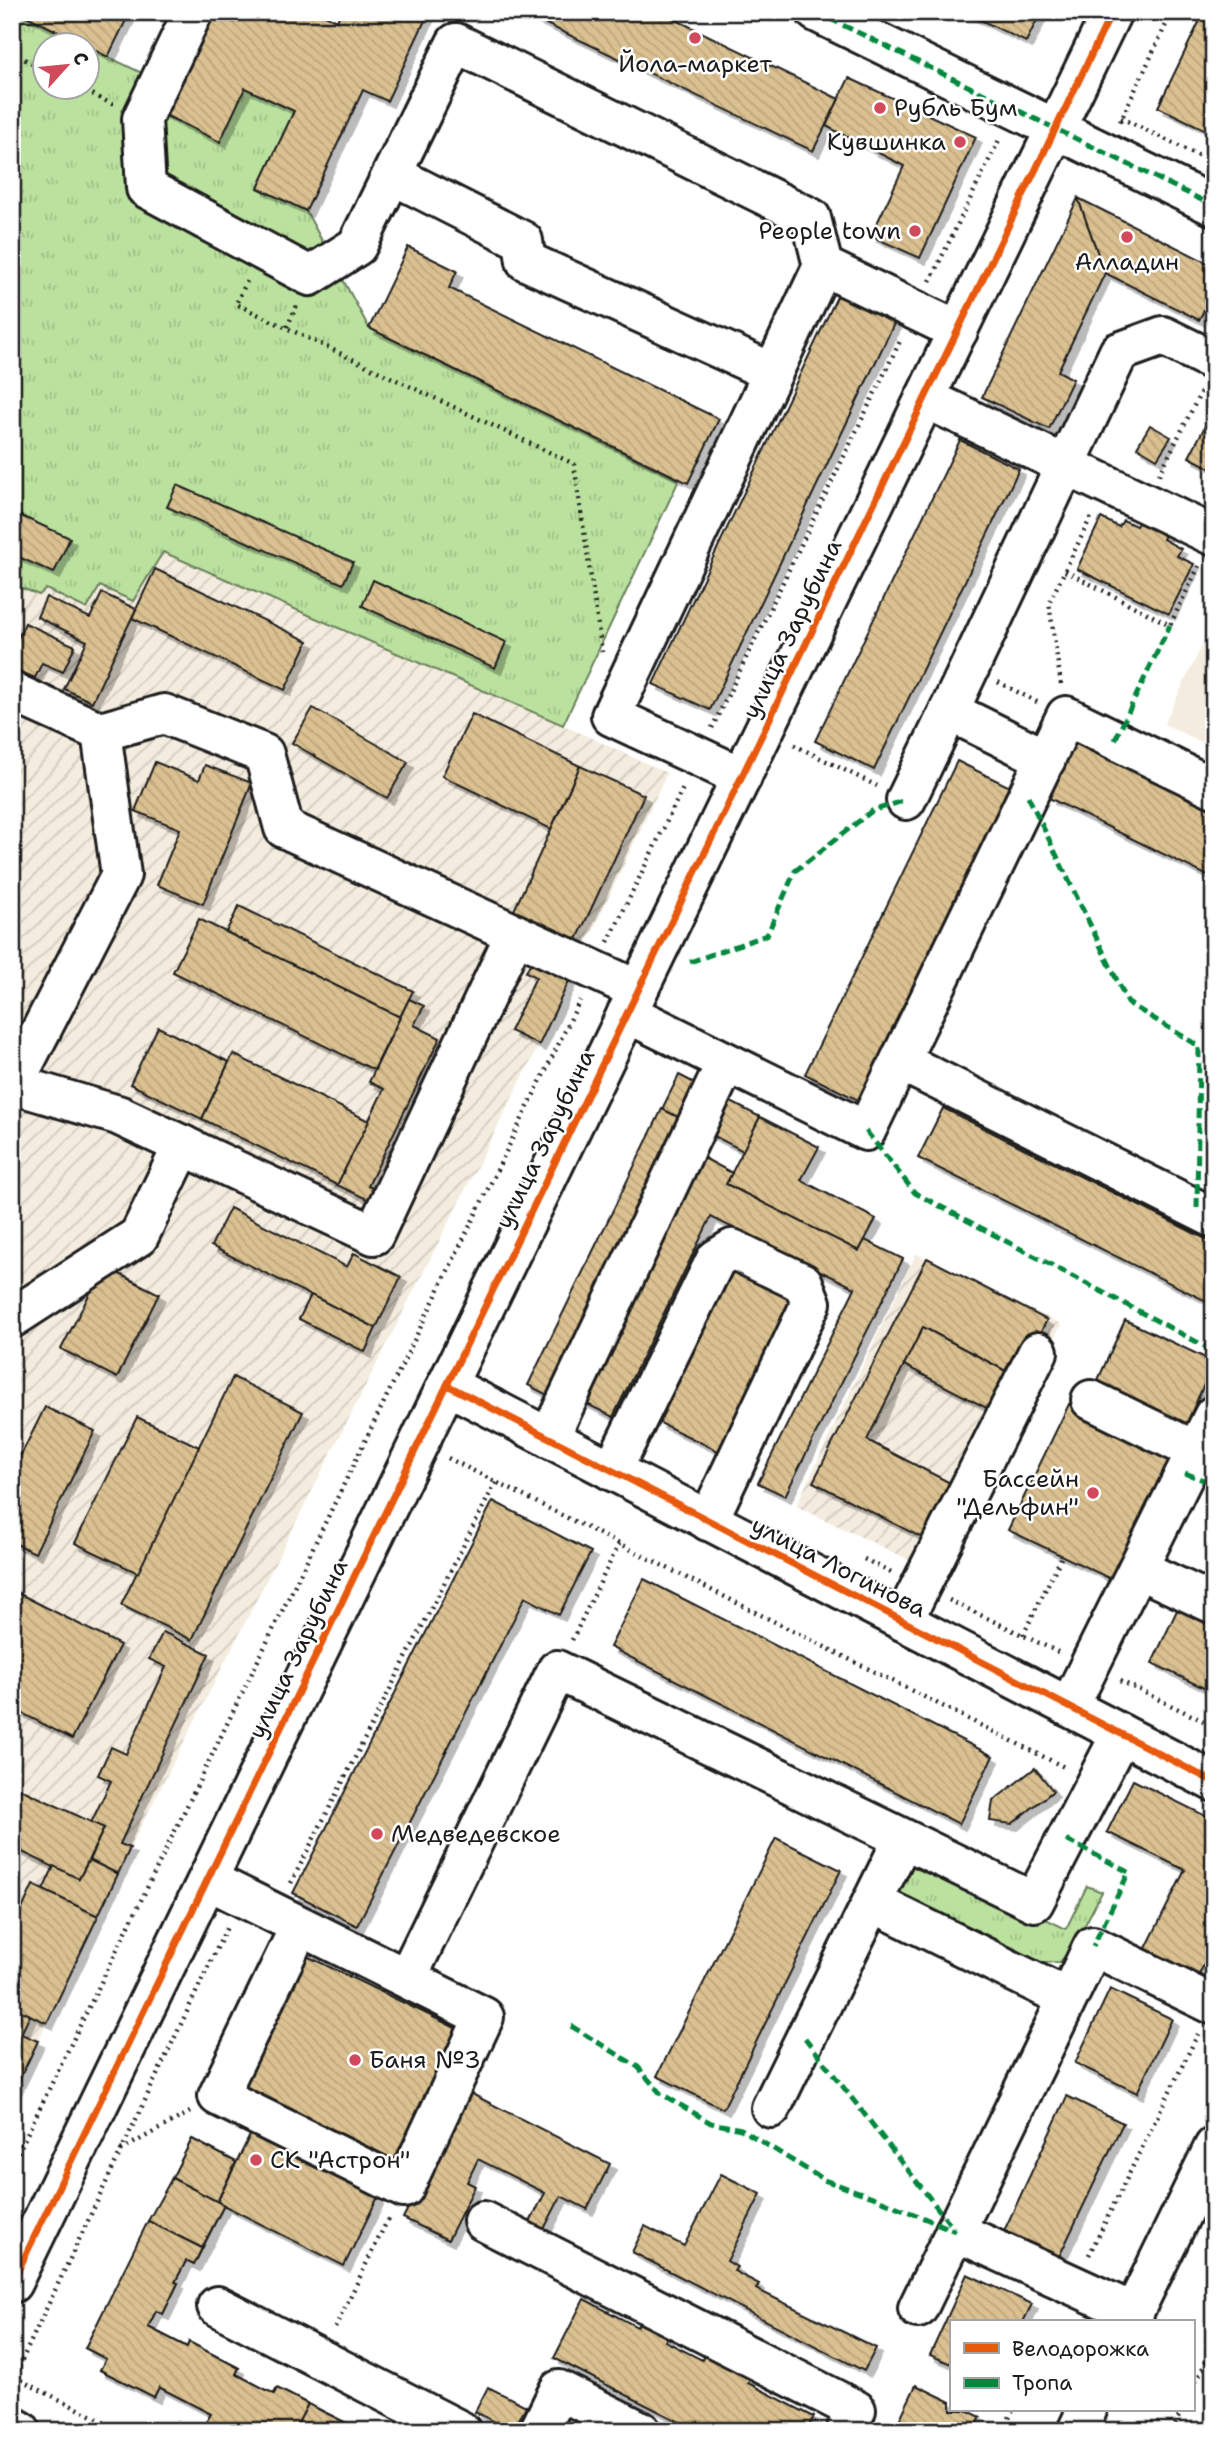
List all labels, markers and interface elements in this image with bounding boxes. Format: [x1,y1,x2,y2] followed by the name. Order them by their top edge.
[687,30,703,46] marker: Йола-маркет
[32,32,102,102] north arrow
[67,48,94,69] text: С
[618,48,772,80] place label: Йола-маркет
[894,92,1017,124] place label: Рубль Бум
[872,100,888,116] marker: Рубль Бум
[827,126,946,158] place label: Кувшинка
[952,134,968,150] marker: Кувшинка
[759,215,901,247] place label: People town
[907,223,923,239] marker: People town
[1119,229,1135,245] marker: Алладин
[1075,246,1179,278] place label: Алладин
[735,534,849,724] street label: улица Зарубина
[488,1044,602,1234] street label: улица Зарубина
[956,1463,1079,1523] place label: Бассейн "Дельфин"
[1085,1485,1101,1501] marker: Бассейн "Дельфин"
[746,1509,932,1625] street label: улица Логинова
[241,1554,355,1744] street label: улица Зарубина
[391,1818,561,1850] place label: Медведевское
[369,1826,385,1842] marker: Медведевское
[369,2044,481,2076] place label: Баня №3
[347,2052,363,2068] marker: Баня №3
[270,2144,410,2176] place label: СК "Астрон"
[248,2152,264,2168] marker: СК "Астрон"
[950,2320,1194,2412] legend
[1012,2335,1149,2363] text: Велодорожка
[1012,2369,1072,2397] text: Тропа

